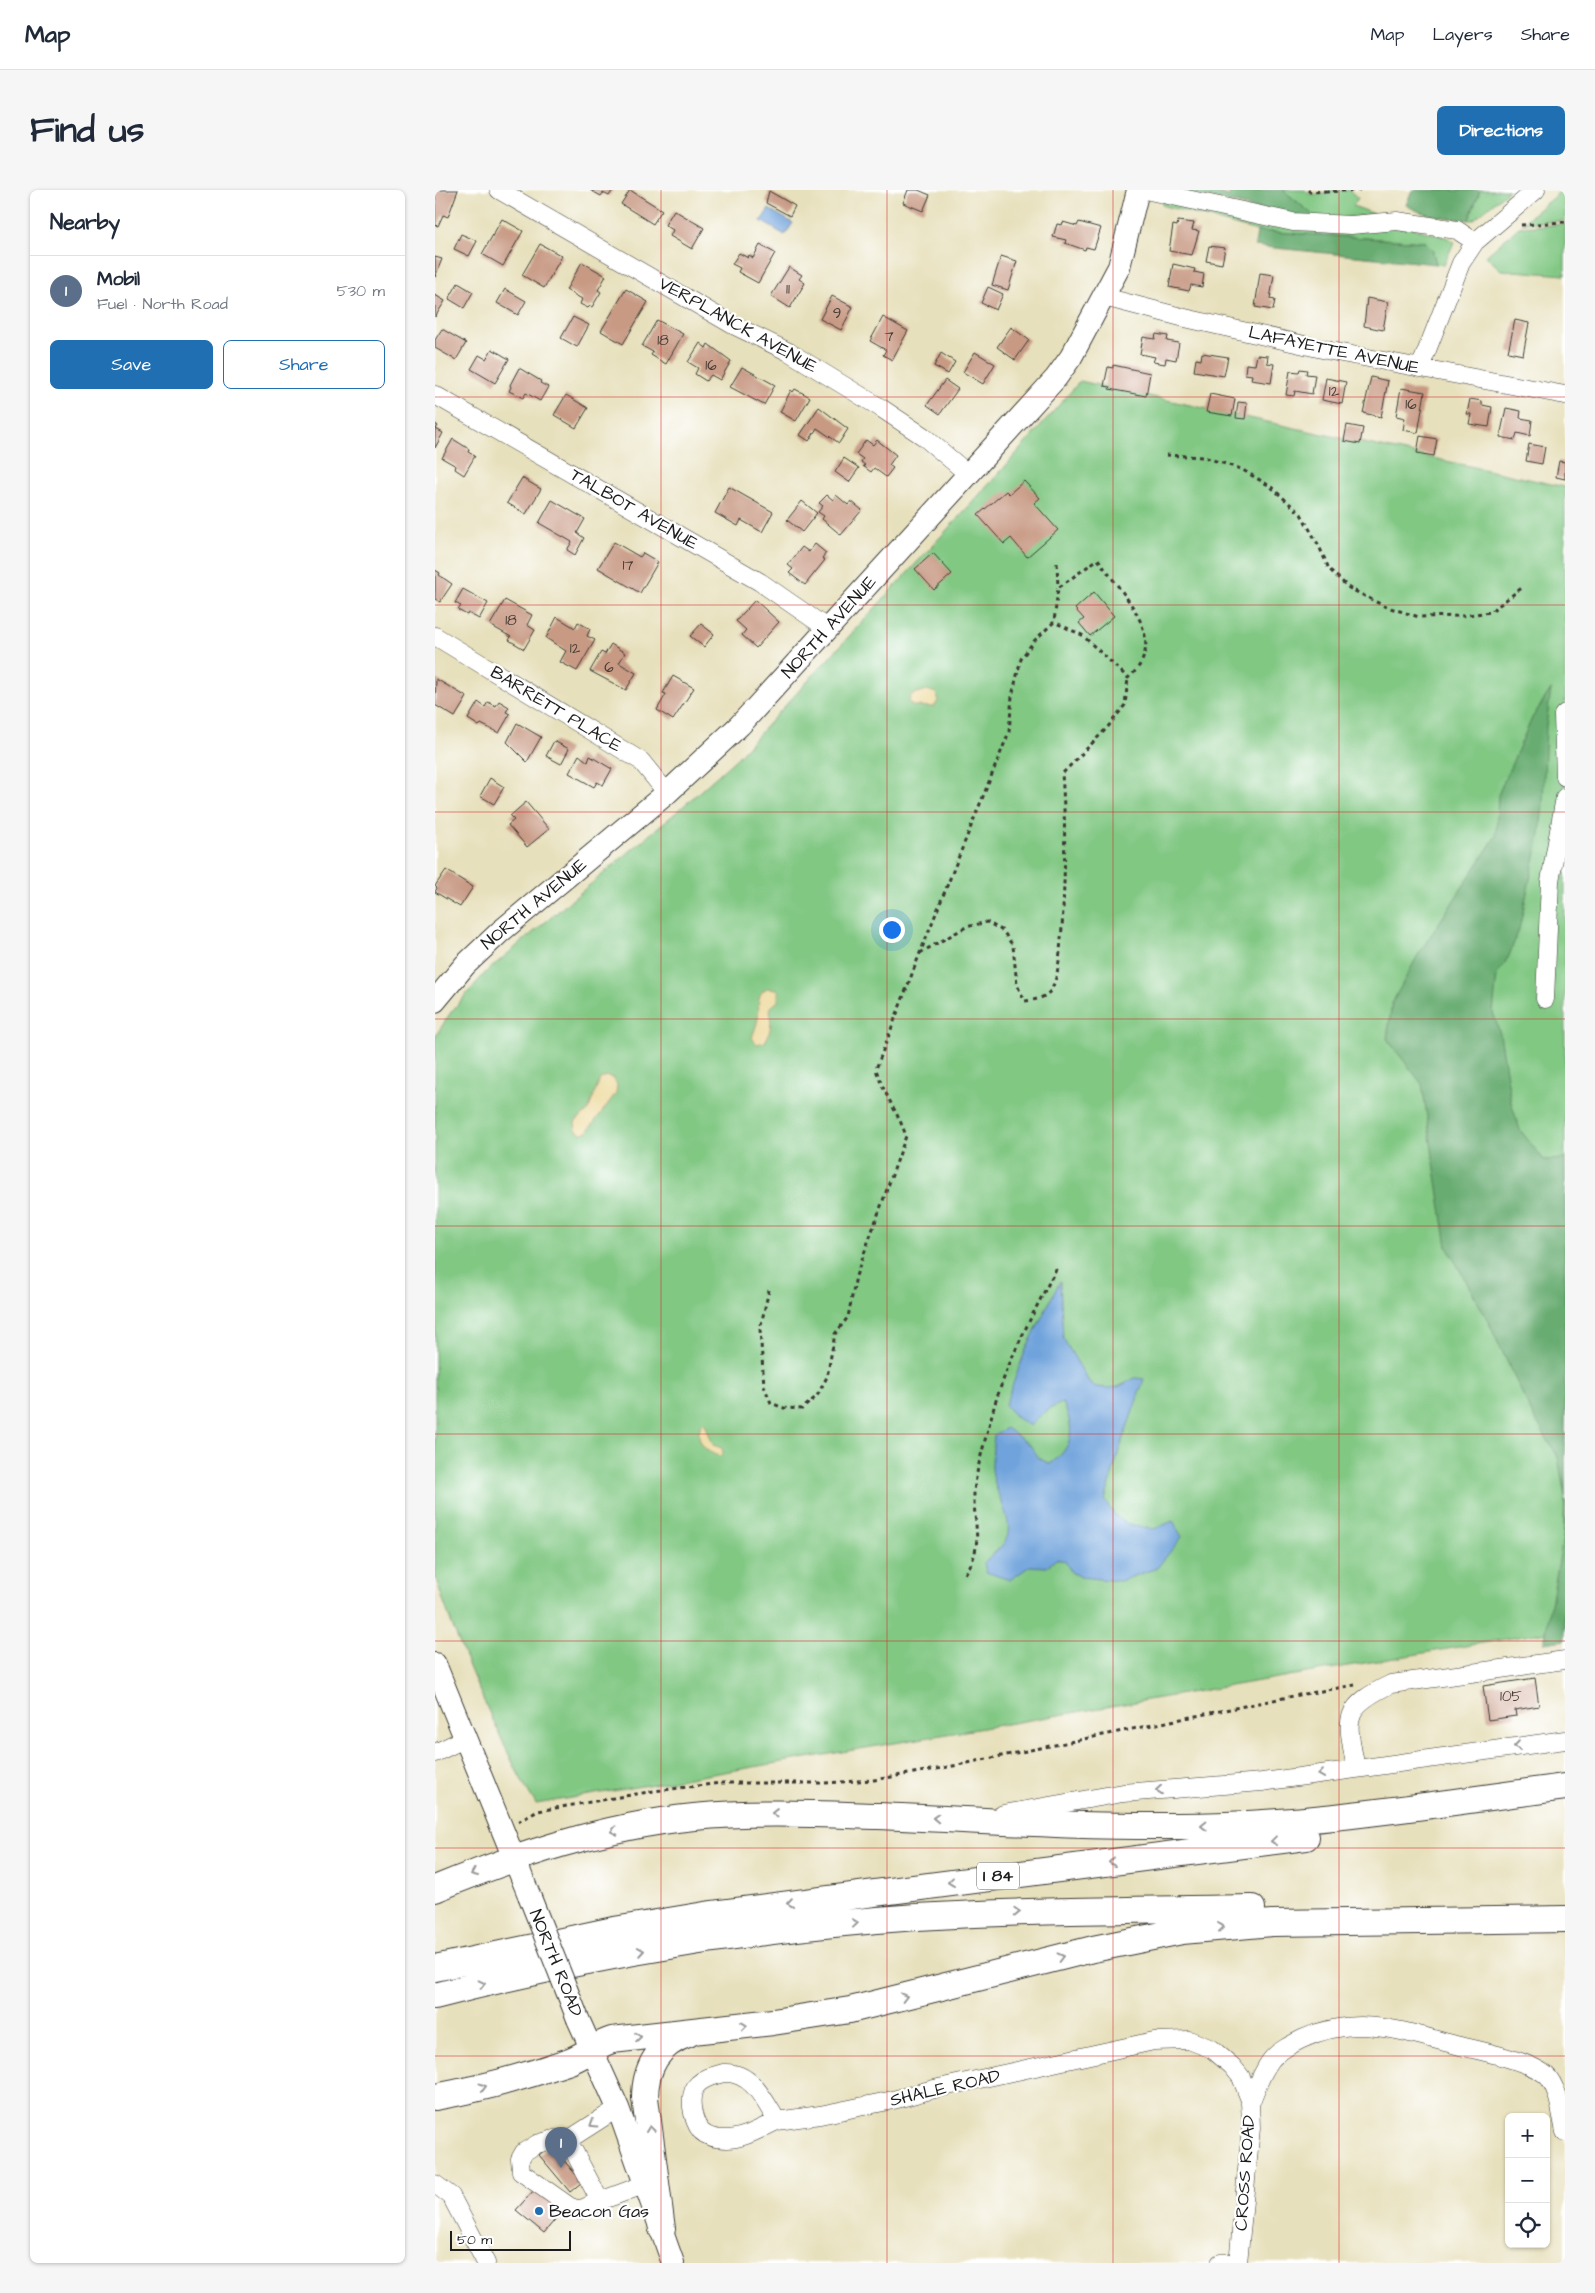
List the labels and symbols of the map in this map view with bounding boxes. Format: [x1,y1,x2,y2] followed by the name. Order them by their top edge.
[654,271,822,379] street label: VERPLANCK AVENUE
[786,279,790,300] house number: 11
[833,303,841,324] house number: 9
[1246,320,1422,380] street label: LAFAYETTE AVENUE
[884,326,894,347] house number: 7
[657,330,669,351] house number: 18
[705,355,717,376] house number: 16
[1329,381,1340,402] house number: 12
[1405,394,1417,415] house number: 16
[565,462,703,556] street label: TALBOT AVENUE
[622,555,634,576] house number: 17
[776,570,882,684] street label: NORTH AVENUE
[505,610,517,631] house number: 18
[570,638,581,659] house number: 12
[604,657,614,678] house number: 6
[486,660,627,758] street label: BARRETT PLACE
[476,852,592,956] street label: NORTH AVENUE
[879,917,905,943] your location
[1500,1686,1522,1707] house number: 105
[1512,1741,1521,1751] one-way arrow
[1317,1768,1325,1779] one-way arrow
[1155,1784,1163,1795] one-way arrow
[771,1808,778,1818] one-way arrow
[932,1813,940,1824] one-way arrow
[1199,1821,1207,1831] one-way arrow
[610,1825,618,1836] one-way arrow
[1269,1835,1277,1846] one-way arrow
[1108,1856,1116,1867] one-way arrow
[977,1862,1019,1890] road number: I 84
[471,1867,479,1877] one-way arrow
[947,1876,955,1887] one-way arrow
[786,1897,794,1908] one-way arrow
[523,1906,589,2021] street label: NORTH ROAD
[1013,1906,1021,1917] one-way arrow
[851,1917,859,1928] one-way arrow
[1217,1922,1225,1933] one-way arrow
[637,1947,646,1957] one-way arrow
[1056,1952,1065,1963] one-way arrow
[478,1979,487,1990] one-way arrow
[899,1992,908,2003] one-way arrow
[740,2021,748,2032] one-way arrow
[635,2032,643,2043] one-way arrow
[887,2063,1003,2113] street label: SHALE ROAD
[478,2082,486,2092] one-way arrow
[1228,2114,1262,2232] street label: CROSS ROAD
[589,2118,598,2127] one-way arrow
[645,2124,656,2132] one-way arrow
[545,2127,577,2168] pin: 1
[549,2199,649,2224] place label: Beacon Gas
[533,2205,545,2217] marker: Beacon Gas
[450,2228,571,2251] scale bar

